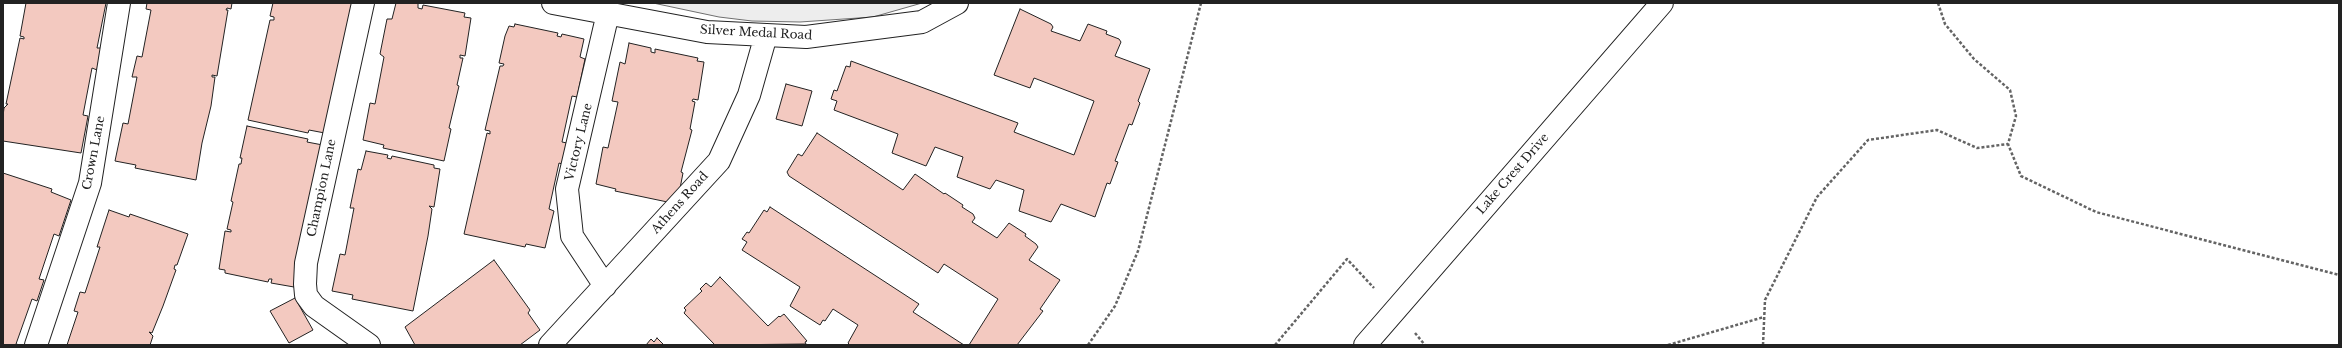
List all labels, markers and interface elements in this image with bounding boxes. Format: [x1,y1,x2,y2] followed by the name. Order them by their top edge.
[699,23,813,43] street label: Silver Medal Road
[562,102,596,182] street label: Victory Lane
[80,115,108,191] street label: Crown Lane
[1474,131,1552,217] street label: Lake Crest Drive
[305,138,339,238] street label: Champion Lane
[649,169,711,237] street label: Athens Road

